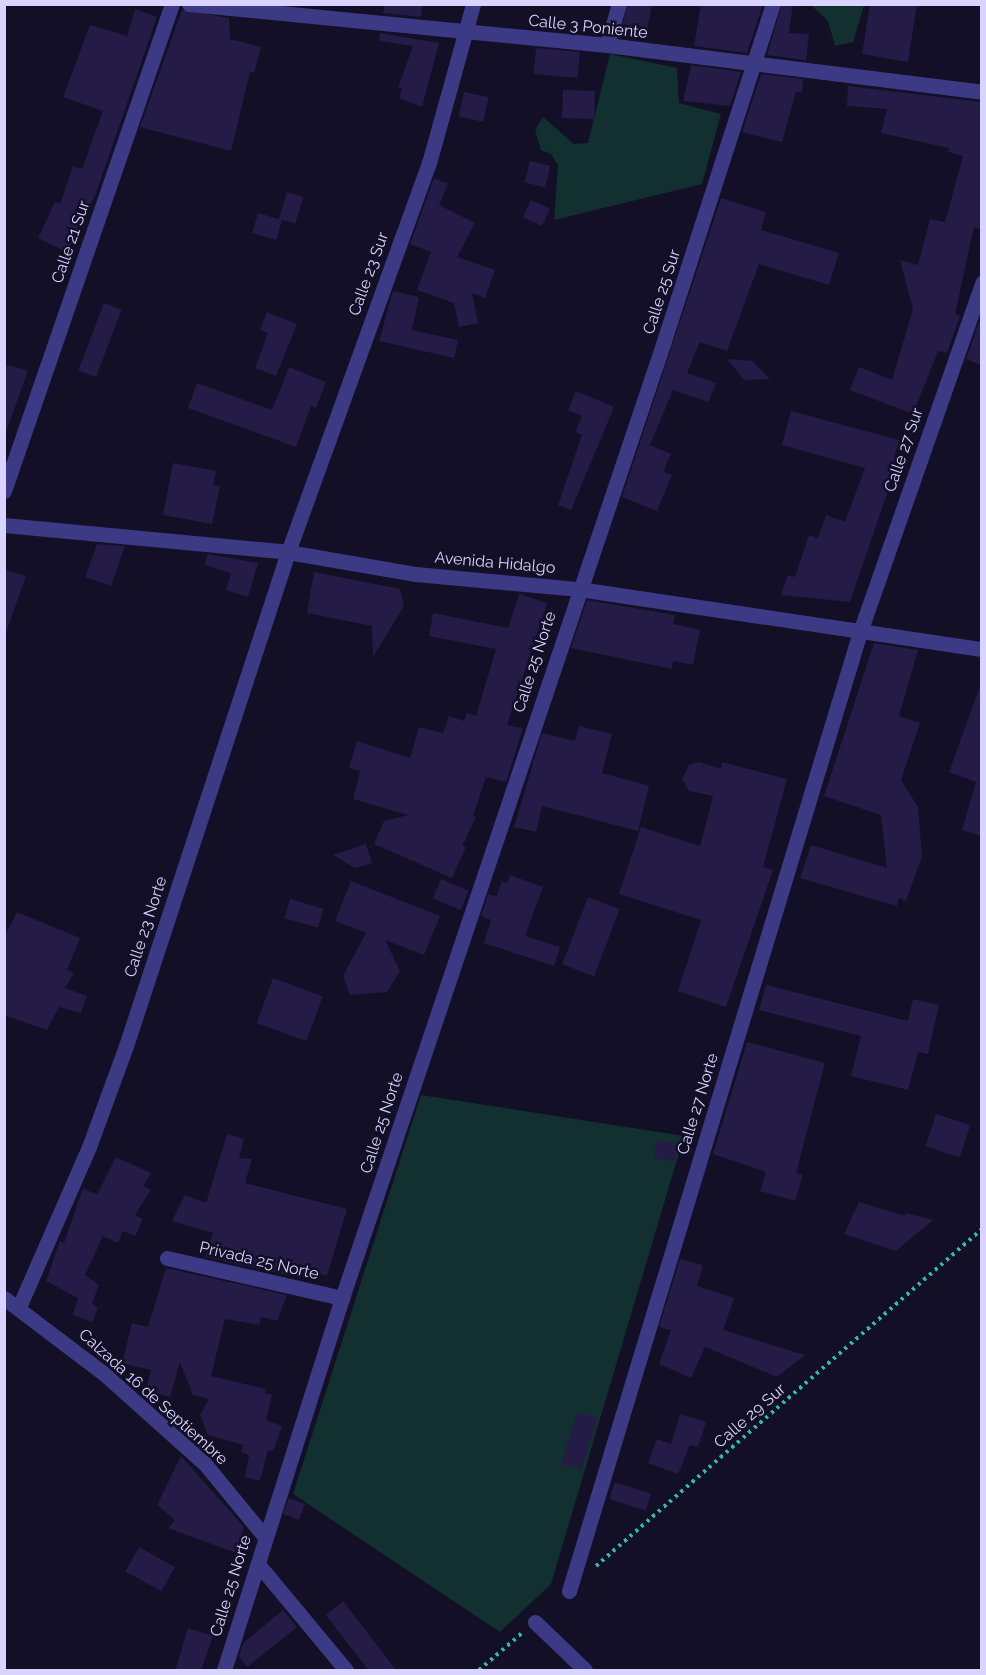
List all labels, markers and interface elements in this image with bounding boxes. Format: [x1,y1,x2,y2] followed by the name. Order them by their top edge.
[527,11,649,43] street label: Calle 3 Poniente
[48,198,94,286] street label: Calle 21 Sur
[345,230,393,318] street label: Calle 23 Sur
[639,247,685,337] street label: Calle 25 Sur
[881,405,927,495] street label: Calle 27 Sur
[434,548,556,578] street label: Avenida Hidalgo
[510,609,560,715] street label: Calle 25 Norte
[121,874,171,980] street label: Calle 23 Norte
[673,1051,723,1157] street label: Calle 27 Norte
[357,1070,407,1176] street label: Calle 25 Norte
[197,1238,321,1284] street label: Privada 25 Norte
[75,1325,231,1469] street label: Calzada 16 de Septiembre
[710,1380,790,1452] street label: Calle 29 Sur
[206,1533,256,1639] street label: Calle 25 Norte

